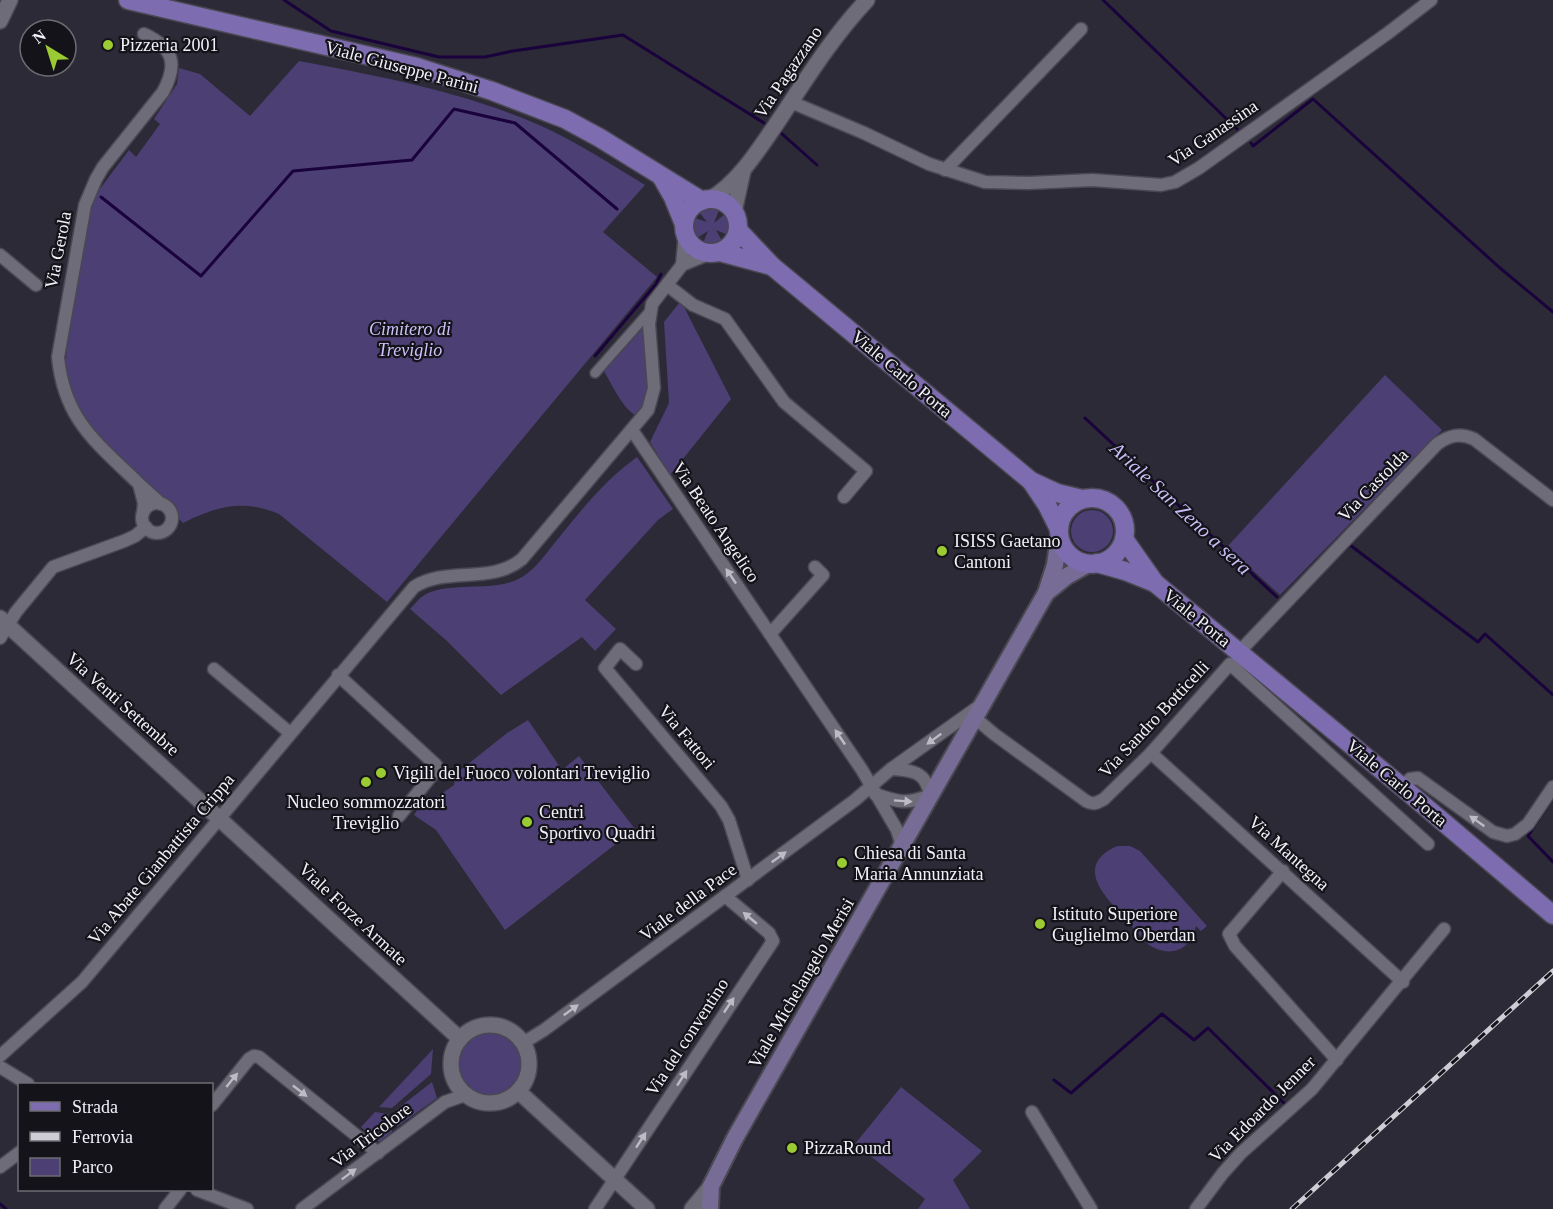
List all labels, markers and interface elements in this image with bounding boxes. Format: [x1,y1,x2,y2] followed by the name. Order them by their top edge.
[18,18,78,78] north arrow
[750,22,826,122] street label: Via Pagazzano
[29,26,49,47] text: N
[120,35,218,55] place label: Pizzeria 2001
[323,37,481,97] street label: Viale Giuseppe Parini
[101,38,115,52] marker: Pizzeria 2001
[1165,96,1261,170] street label: Via Ganassina
[41,210,75,290] street label: Via Gerola
[369,319,451,360] park label: Cimitero di Treviglio
[848,326,956,422] street label: Viale Carlo Porta
[1105,436,1256,579] water label: Ariale San Zeno a sera
[1334,445,1412,525] street label: Via Castolda
[668,458,764,586] street label: Via Beato Angelico
[954,531,1061,572] place label: ISISS Gaetano Cantoni
[935,544,949,558] marker: ISISS Gaetano Cantoni
[725,568,736,584] one-way arrow
[1159,585,1235,651] street label: Viale Porta
[63,648,183,760] street label: Via Venti Settembre
[1095,657,1213,781] street label: Via Sandro Botticelli
[654,701,720,773] street label: Via Fattori
[834,730,846,746] one-way arrow
[927,732,942,744] one-way arrow
[1343,735,1451,831] street label: Viale Carlo Porta
[393,763,650,783] place label: Vigili del Fuoco volontari Treviglio
[374,766,388,780] marker: Vigili del Fuoco volontari Treviglio
[84,770,238,948] street label: Via Abate Gianbattista Crippa
[359,775,373,789] marker: Nucleo sommozzatori Treviglio
[287,792,445,833] place label: Nucleo sommozzatori Treviglio
[893,796,912,806] one-way arrow
[539,802,656,843] place label: Centri Sportivo Quadri
[1245,812,1333,894] street label: Via Mantegna
[520,815,534,829] marker: Centri Sportivo Quadri
[1470,815,1486,827] one-way arrow
[854,843,983,884] place label: Chiesa di Santa Maria Annunziata
[770,851,786,863] one-way arrow
[835,856,849,870] marker: Chiesa di Santa Maria Annunziata
[295,859,411,969] street label: Viale Forze Armate
[636,859,740,945] street label: Viale della Pace
[744,894,858,1072] street label: Viale Michelangelo Merisi
[1052,904,1195,945] place label: Istituto Superiore Guglielmo Oberdan
[743,912,758,925] one-way arrow
[1033,917,1047,931] marker: Istituto Superiore Guglielmo Oberdan
[642,975,732,1099] street label: Via del conventino
[723,998,735,1014] one-way arrow
[563,1004,579,1016] one-way arrow
[1205,1052,1319,1166] street label: Via Edoardo Jenner
[676,1070,687,1086] one-way arrow
[225,1073,238,1088] one-way arrow
[18,1083,213,1191] legend
[292,1084,308,1097] one-way arrow
[72,1097,118,1117] text: Strada
[327,1098,415,1172] street label: Via Tricolore
[72,1127,133,1147] text: Ferrovia
[635,1133,647,1149] one-way arrow
[804,1138,891,1158] place label: PizzaRound
[785,1141,799,1155] marker: PizzaRound
[72,1157,113,1177] text: Parco
[342,1169,357,1181] one-way arrow

